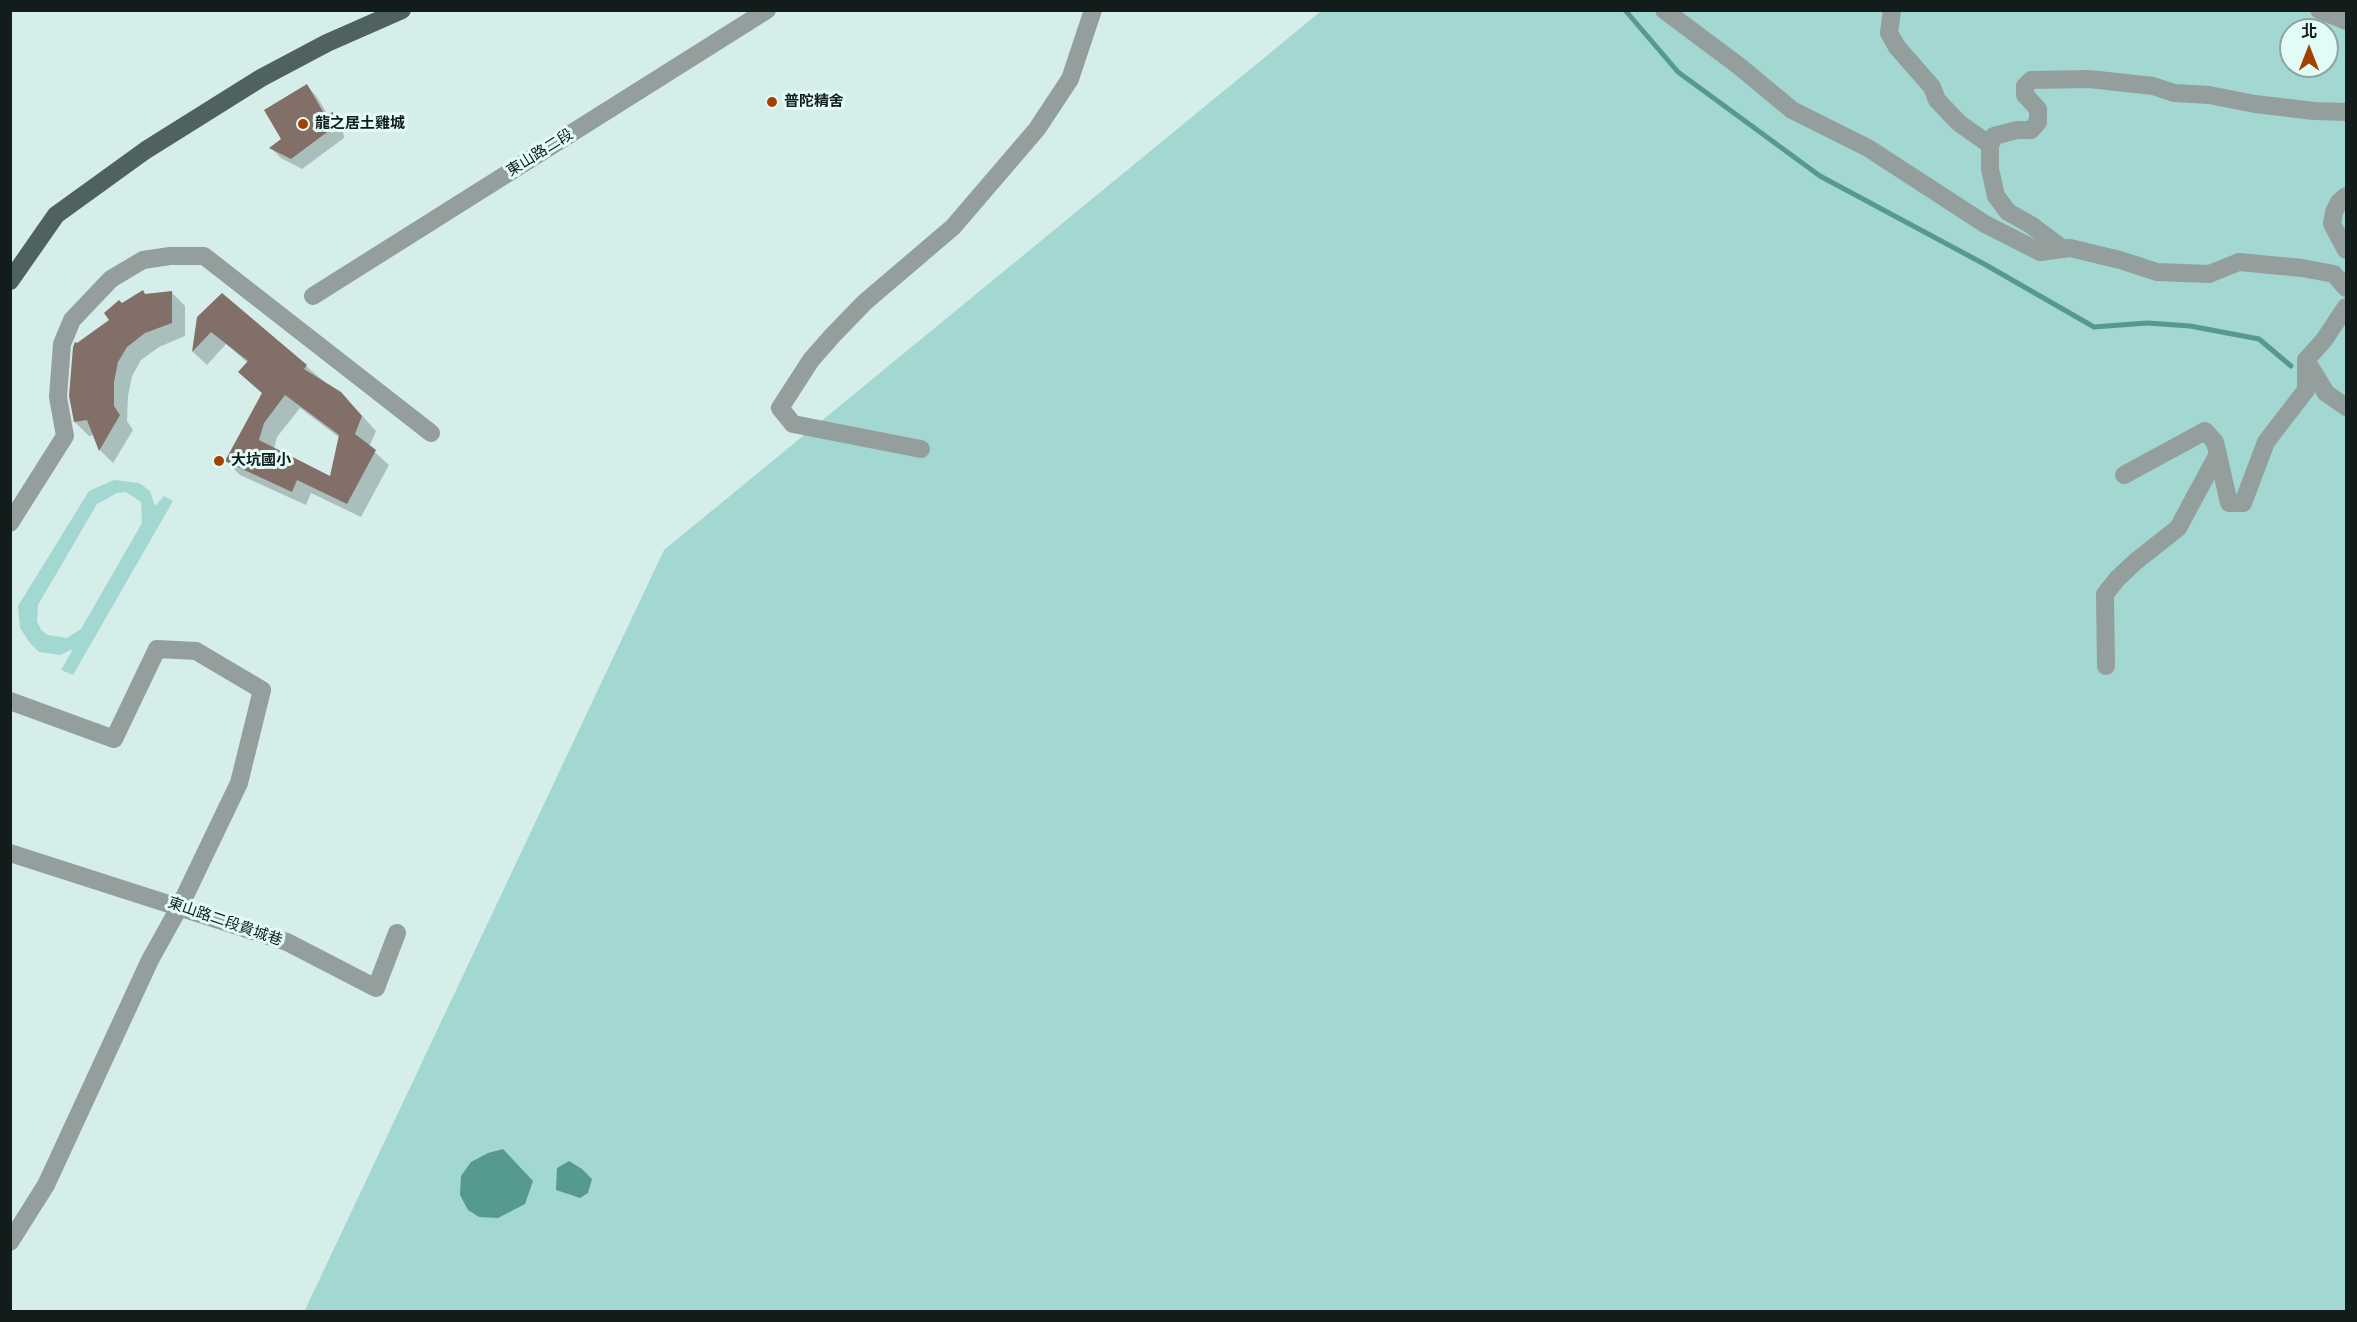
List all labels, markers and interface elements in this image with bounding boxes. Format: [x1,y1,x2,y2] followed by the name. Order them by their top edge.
[2279,18,2339,78] north arrow
[2301,22,2317,41] text: 北
[784,93,844,111] place label: 普陀精舍
[765,95,779,109] marker: 普陀精舍
[315,115,405,133] place label: 龍之居土雞城
[296,117,310,131] marker: 龍之居土雞城
[503,125,577,181] street label: 東山路二段
[231,452,291,470] place label: 大坑國小
[212,454,226,468] marker: 大坑國小
[165,894,285,950] street label: 東山路二段貴城巷

